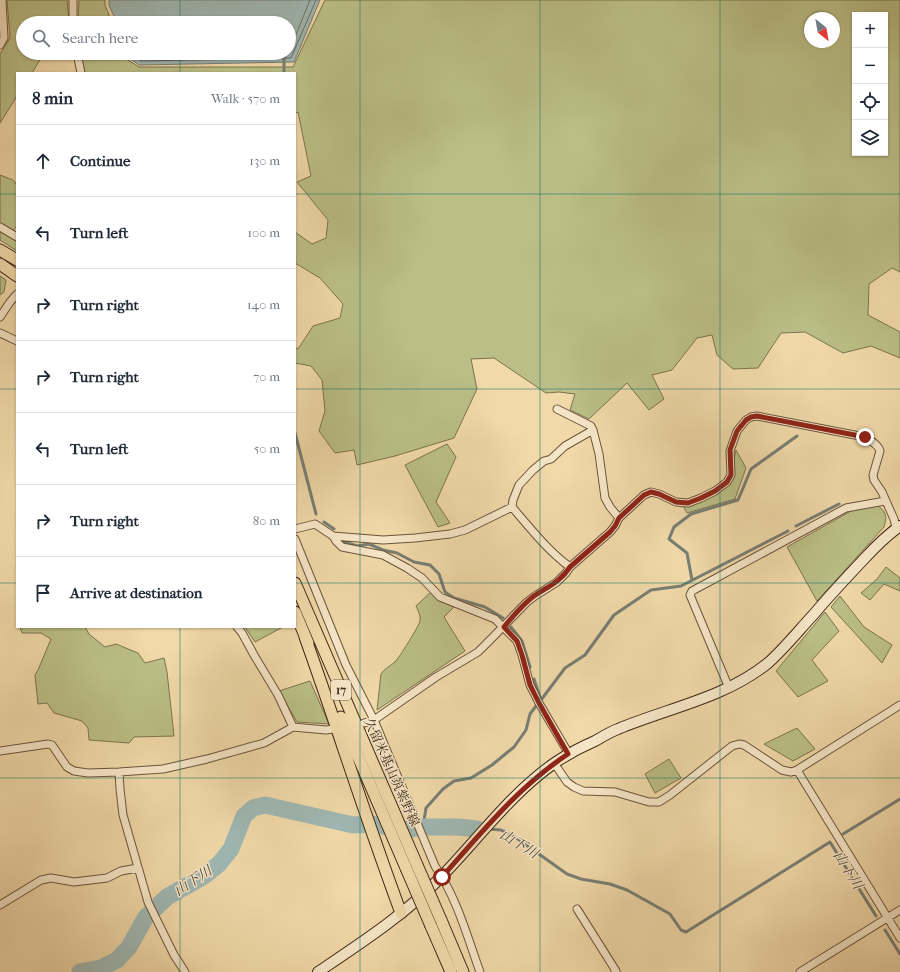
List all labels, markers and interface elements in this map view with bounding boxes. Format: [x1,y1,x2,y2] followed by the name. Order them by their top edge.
[804,12,840,48] north arrow
[852,12,888,156] map controls
[852,12,888,48] button: +
[16,16,296,60] search box
[30,27,52,49] icon: search
[62,29,138,47] text: Search here
[852,48,888,84] button: −
[852,84,888,120] button: locate
[32,88,73,108] text: 8 min
[211,91,280,106] text: Walk · 570 m
[852,120,888,156] button: layers
[32,150,54,172] icon: ahead
[70,152,130,170] text: Continue
[249,153,280,168] text: 130 m
[32,222,54,244] icon: left
[70,224,128,242] text: Turn left
[247,225,280,240] text: 100 m
[32,294,54,316] icon: right
[70,296,139,314] text: Turn right
[247,297,280,312] text: 140 m
[32,366,54,388] icon: right
[70,368,139,386] text: Turn right
[253,369,280,384] text: 70 m
[856,428,874,446] route end
[32,438,54,460] icon: left
[70,440,128,458] text: Turn left
[254,441,280,456] text: 50 m
[32,510,54,532] icon: right
[70,512,139,530] text: Turn right
[253,513,280,528] text: 80 m
[32,582,54,604] icon: arrive
[70,584,202,602] text: Arrive at destination
[331,680,351,700] road number: 17
[361,715,423,829] street label: 久留米基山筑紫野線
[497,826,543,863] water label: 山下川
[830,848,867,894] water label: 山下川
[171,861,217,900] water label: 山下川
[433,868,451,886] route start

